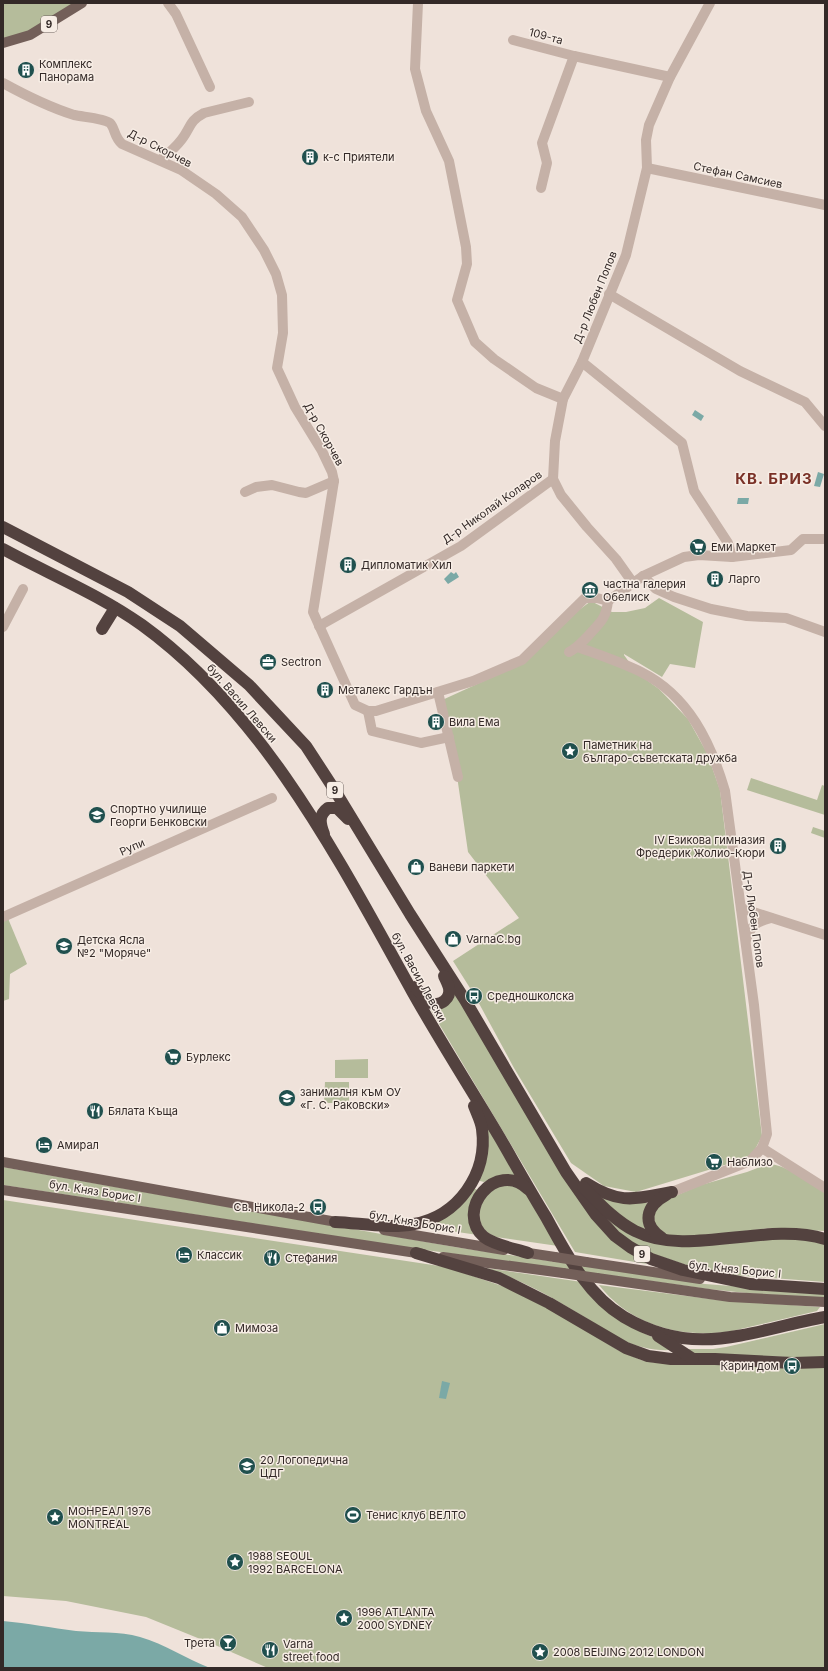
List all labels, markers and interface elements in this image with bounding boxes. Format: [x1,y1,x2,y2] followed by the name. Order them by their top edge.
[41,16,57,32] road number: 9
[527,25,565,47] street label: 109-та
[39,57,94,84] place label: Комплекс Панорама
[16,60,36,80] building icon: Комплекс Панорама
[126,126,194,170] street label: Д-р Скорчев
[300,147,320,167] building icon: к-с Приятели
[323,150,395,164] place label: к-с Приятели
[692,159,784,191] street label: Стефан Самсиев
[570,249,620,345] street label: Д-р Любен Попов
[301,400,347,468] street label: Д-р Скорчев
[439,467,545,547] street label: Д-р Николай Коларов
[735,469,813,488] district label: КВ. БРИЗ
[688,537,708,557] supermarket icon: Еми Маркет
[711,540,777,554] place label: Еми Маркет
[338,555,358,575] building icon: Дипломатик Хил
[361,558,452,572] place label: Дипломатик Хил
[705,569,725,589] building icon: Ларго
[728,572,761,586] place label: Ларго
[603,577,686,604] place label: частна галерия Обелиск
[580,580,600,600] museum icon: частна галерия Обелиск
[258,652,278,672] office icon: Sectron
[281,655,321,669] place label: Sectron
[204,661,280,745] street label: бул. Васил Левски
[315,680,335,700] building icon: Металекс Гардън
[338,683,432,697] place label: Металекс Гардън
[426,712,446,732] building icon: Вила Ема
[449,715,500,729] place label: Вила Ема
[583,738,737,765] place label: Паметник на българо-съветската дружба
[560,741,580,761] place icon: Паметник на българо-съветската дружба
[327,782,343,798] road number: 9
[110,802,207,829] place label: Спортно училище Георги Бенковски
[87,805,107,825] school or university icon: Спортно училище Георги Бенковски
[636,833,765,860] place label: IV Езикова гимназия Фредерик Жолио-Кюри
[117,835,147,859] street label: Рупи
[768,836,788,856] building icon: IV Езикова гимназия Фредерик Жолио-Кюри
[406,857,426,877] shop icon: Ваневи паркети
[429,860,514,874] place label: Ваневи паркети
[740,870,768,968] street label: Д-р Любен Попов
[443,929,463,949] shop icon: VarnaC.bg
[389,930,449,1024] street label: бул. Васил Левски
[466,932,521,946] place label: VarnaC.bg
[77,933,151,960] place label: Детска Ясла №2 "Моряче"
[54,936,74,956] school or university icon: Детска Ясла №2 "Моряче"
[464,986,484,1006] bus stop icon: Средношколска
[487,989,574,1003] place label: Средношколска
[163,1047,183,1067] supermarket icon: Бурлекс
[186,1050,231,1064] place label: Бурлекс
[300,1085,401,1112] place label: занималня към ОУ «Г. С. Раковски»
[277,1088,297,1108] school or university icon: занималня към ОУ «Г. С. Раковски»
[85,1101,105,1121] restaurant icon: Бялата Къща
[108,1104,178,1118] place label: Бялата Къща
[34,1135,54,1155] hotel icon: Амирал
[57,1138,99,1152] place label: Амирал
[704,1152,724,1172] supermarket icon: Наблизо
[727,1155,773,1169] place label: Наблизо
[48,1177,142,1205] street label: бул. Княз Борис I
[308,1197,328,1217] bus stop icon: Св. Никола-2
[234,1200,305,1214] place label: Св. Никола-2
[368,1207,462,1237] street label: бул. Княз Борис I
[174,1245,194,1265] hotel icon: Классик
[634,1246,650,1262] road number: 9
[197,1248,242,1262] place label: Классик
[262,1248,282,1268] restaurant icon: Стефания
[285,1251,337,1265] place label: Стефания
[688,1257,782,1281] street label: бул. Княз Борис I
[212,1318,232,1338] shop icon: Мимоза
[235,1321,278,1335] place label: Мимоза
[782,1356,802,1376] bus stop icon: Карин дом
[721,1359,779,1373] place label: Карин дом
[260,1453,348,1480] place label: 20 Логопедична ЦДГ
[237,1456,257,1476] school or university icon: 20 Логопедична ЦДГ
[68,1504,151,1531] place label: МОНРЕАЛ 1976 MONTREAL
[343,1505,363,1525] sports icon: Тенис клуб ВЕЛТО
[45,1507,65,1527] place icon: МОНРЕАЛ 1976 MONTREAL
[366,1508,466,1522] place label: Тенис клуб ВЕЛТО
[248,1549,343,1576] place label: 1988 SEOUL 1992 BARCELONA
[225,1552,245,1572] place icon: 1988 SEOUL 1992 BARCELONA
[357,1605,435,1632] place label: 1996 ATLANTA 2000 SYDNEY
[334,1608,354,1628] place icon: 1996 ATLANTA 2000 SYDNEY
[218,1633,238,1653] bar icon: Трета
[184,1636,215,1650] place label: Трета
[283,1637,340,1664] place label: Varna street food
[260,1640,280,1660] restaurant icon: Varna street food
[530,1642,550,1662] place icon: 2008 BEIJING 2012 LONDON
[553,1645,704,1659] place label: 2008 BEIJING 2012 LONDON

